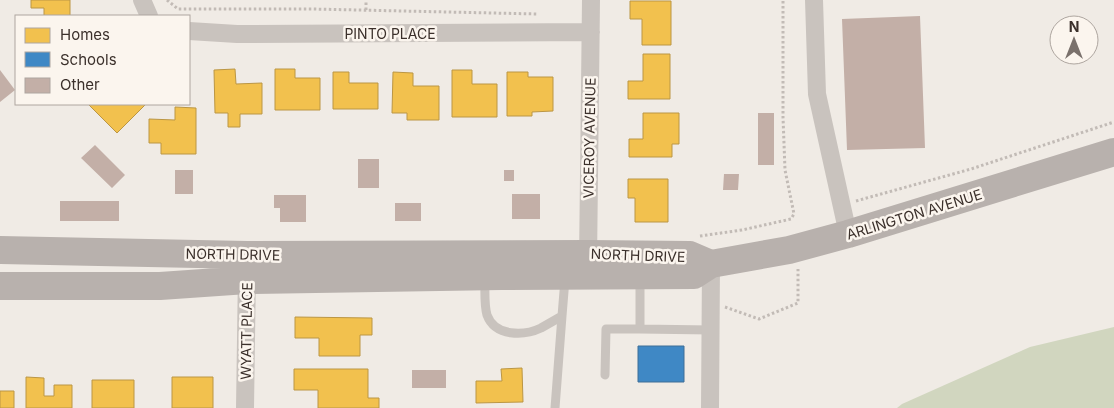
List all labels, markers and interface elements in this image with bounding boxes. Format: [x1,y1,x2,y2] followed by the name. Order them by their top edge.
[15,15,190,105] legend
[1049,15,1099,65] north arrow
[1069,18,1079,35] text: N
[60,25,110,44] text: Homes
[344,25,436,42] street label: PINTO PLACE
[60,50,117,69] text: Schools
[60,75,100,94] text: Other
[579,77,599,199] street label: VICEROY AVENUE
[844,185,984,243] street label: ARLINGTON AVENUE
[186,245,280,263] street label: NORTH DRIVE
[590,245,686,265] street label: NORTH DRIVE
[237,282,255,380] street label: WYATT PLACE

